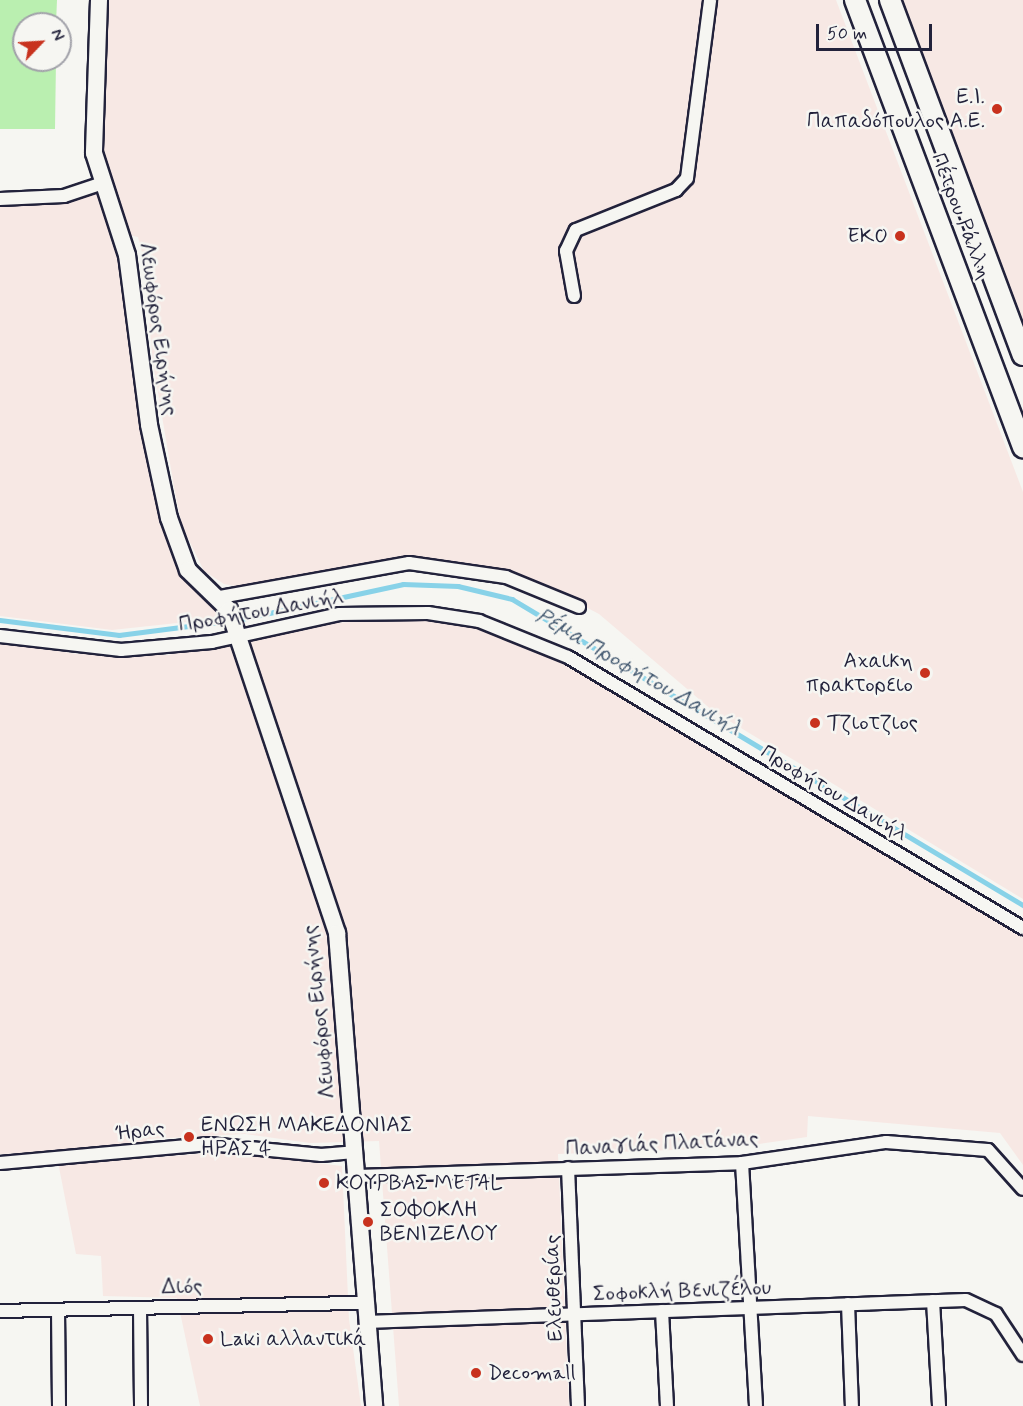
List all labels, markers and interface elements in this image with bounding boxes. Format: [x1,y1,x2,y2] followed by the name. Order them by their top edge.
[12,12,72,72] north arrow
[819,12,934,50] scale bar
[827,22,867,46] text: 50 m
[45,26,69,44] text: N
[807,84,985,134] place label: Ε.Ι. Παπαδόπουλος Α.Ε.
[990,102,1004,116] marker: Ε.Ι. Παπαδόπουλος Α.Ε.
[925,149,997,283] street label: Πέτρου Ράλλη
[847,223,888,249] place label: EKO
[893,229,907,243] marker: EKO
[133,241,183,417] street label: Λεωφόρος Ειρήνης
[177,584,345,638] street label: Προφήτου Δανιήλ
[531,603,745,743] water label: Ρέμα Προφήτου Δανιήλ
[806,648,913,698] place label: Αχαικη πρακτορειο
[918,666,932,680] marker: Αχαικη πρακτορειο
[827,710,918,736] place label: Τζιοτζιος
[808,716,822,730] marker: Τζιοτζιος
[756,739,912,847] street label: Προφήτου Δανιήλ
[297,924,341,1100] street label: Λεωφόρος Ειρήνης
[201,1112,413,1162] place label: ΕΝΩΣΗ ΜΑΚΕΔΟΝΙΑΣ ΗΡΑΣ 4
[114,1116,166,1146] street label: Ήρας
[565,1126,759,1162] street label: Παναγιάς Πλατάνας
[182,1130,196,1144] marker: ΕΝΩΣΗ ΜΑΚΕΔΟΝΙΑΣ ΗΡΑΣ 4
[336,1170,503,1196] place label: ΚΟΥΡΒΑΣ METAL
[317,1176,331,1190] marker: ΚΟΥΡΒΑΣ METAL
[380,1197,498,1247] place label: ΣΟΦΟΚΛΗ ΒΕΝΙΖΕΛΟΥ
[361,1215,375,1229] marker: ΣΟΦΟΚΛΗ ΒΕΝΙΖΕΛΟΥ
[540,1234,568,1342] street label: Ελευθερίας
[161,1274,203,1300] street label: Διός
[593,1275,771,1307] street label: Σοφοκλή Βενιζέλου
[220,1326,366,1352] place label: Laki αλλαντικά
[201,1332,215,1346] marker: Laki αλλαντικά
[488,1360,576,1386] place label: Decomall
[469,1366,483,1380] marker: Decomall

